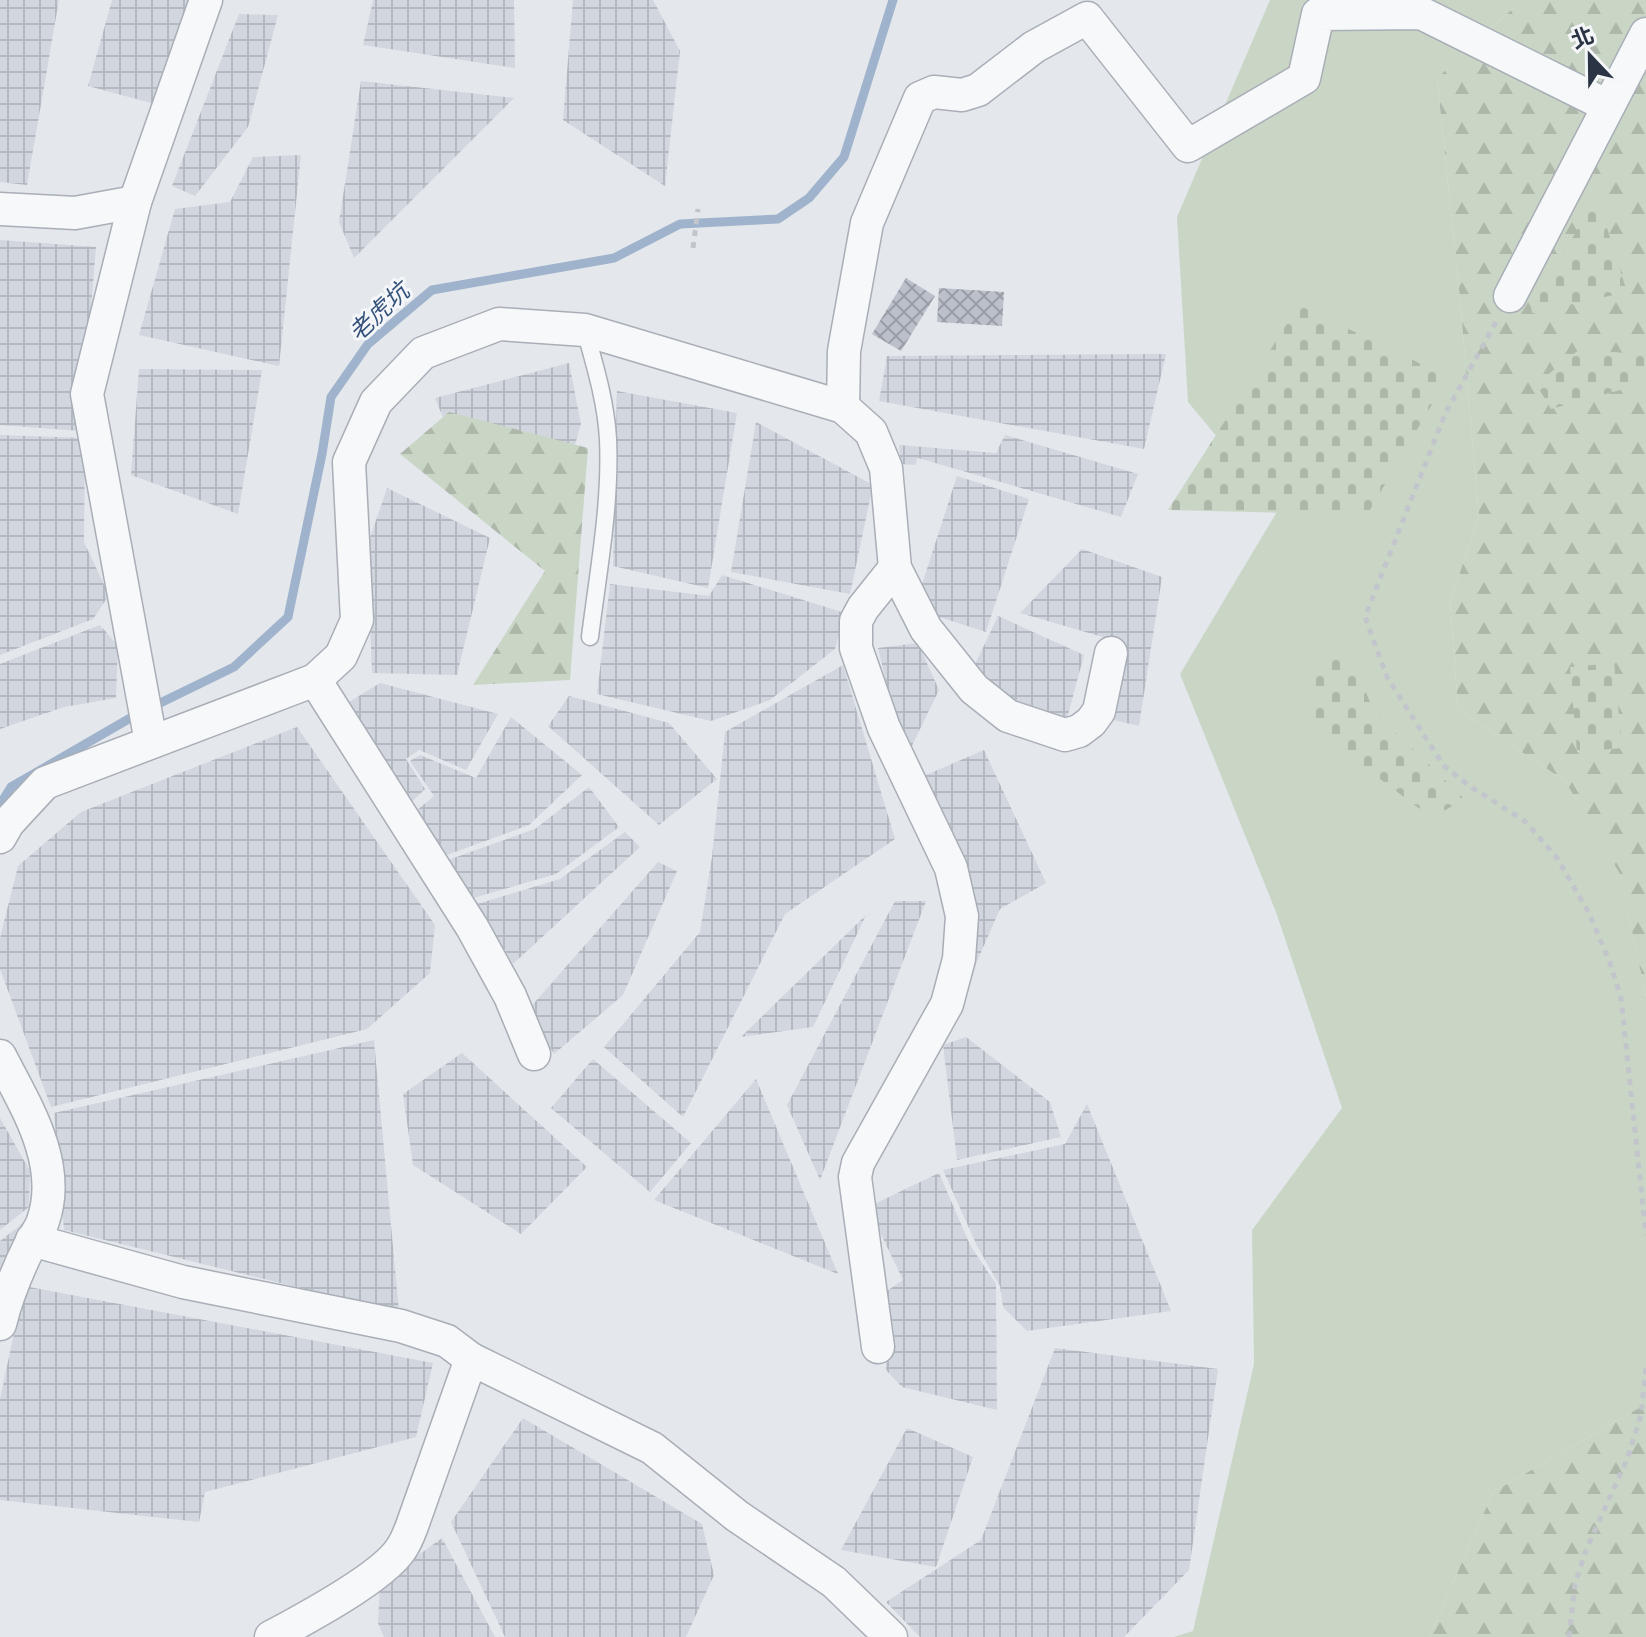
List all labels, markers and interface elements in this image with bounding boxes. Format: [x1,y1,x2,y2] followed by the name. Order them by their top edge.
[1550,16,1630,96] north arrow
[1567,21,1598,55] text: 北
[342,274,417,347] water label: 老虎坑

